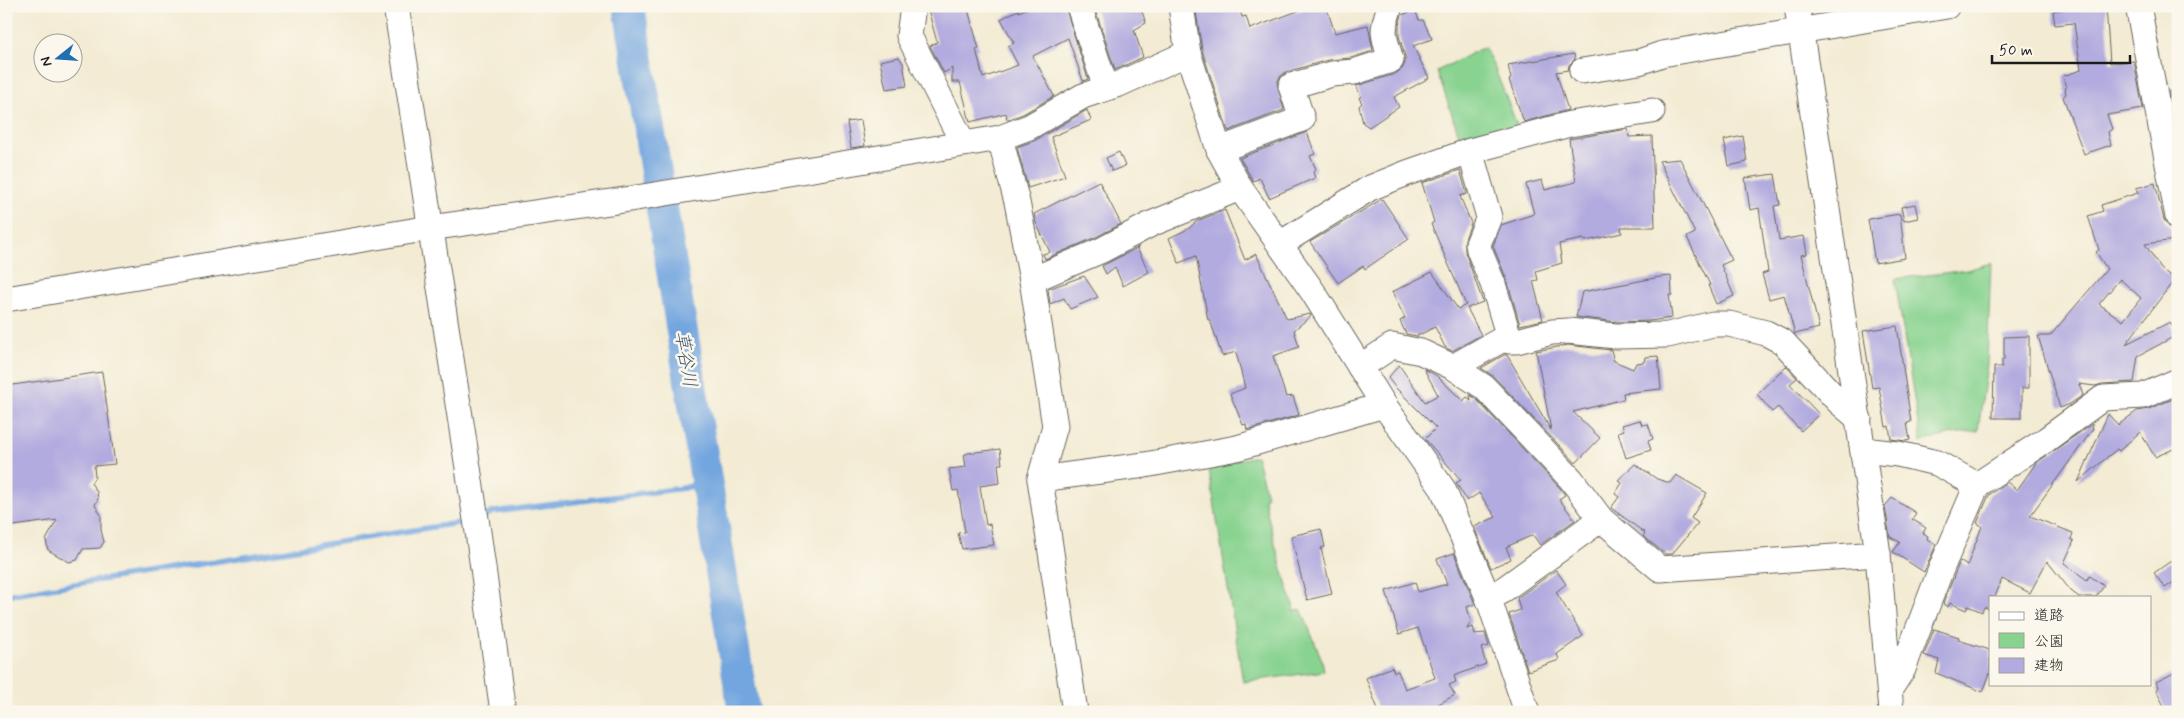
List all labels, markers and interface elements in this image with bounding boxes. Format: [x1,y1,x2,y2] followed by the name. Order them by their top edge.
[32,32,82,82] north arrow
[1992,32,2129,64] scale bar
[1999,41,2033,61] text: 50 m
[37,54,56,69] text: N
[669,329,702,389] water label: 草谷川
[1989,596,2152,686] legend
[2034,606,2064,626] text: 道路
[2034,632,2064,652] text: 公園
[2034,656,2064,676] text: 建物

